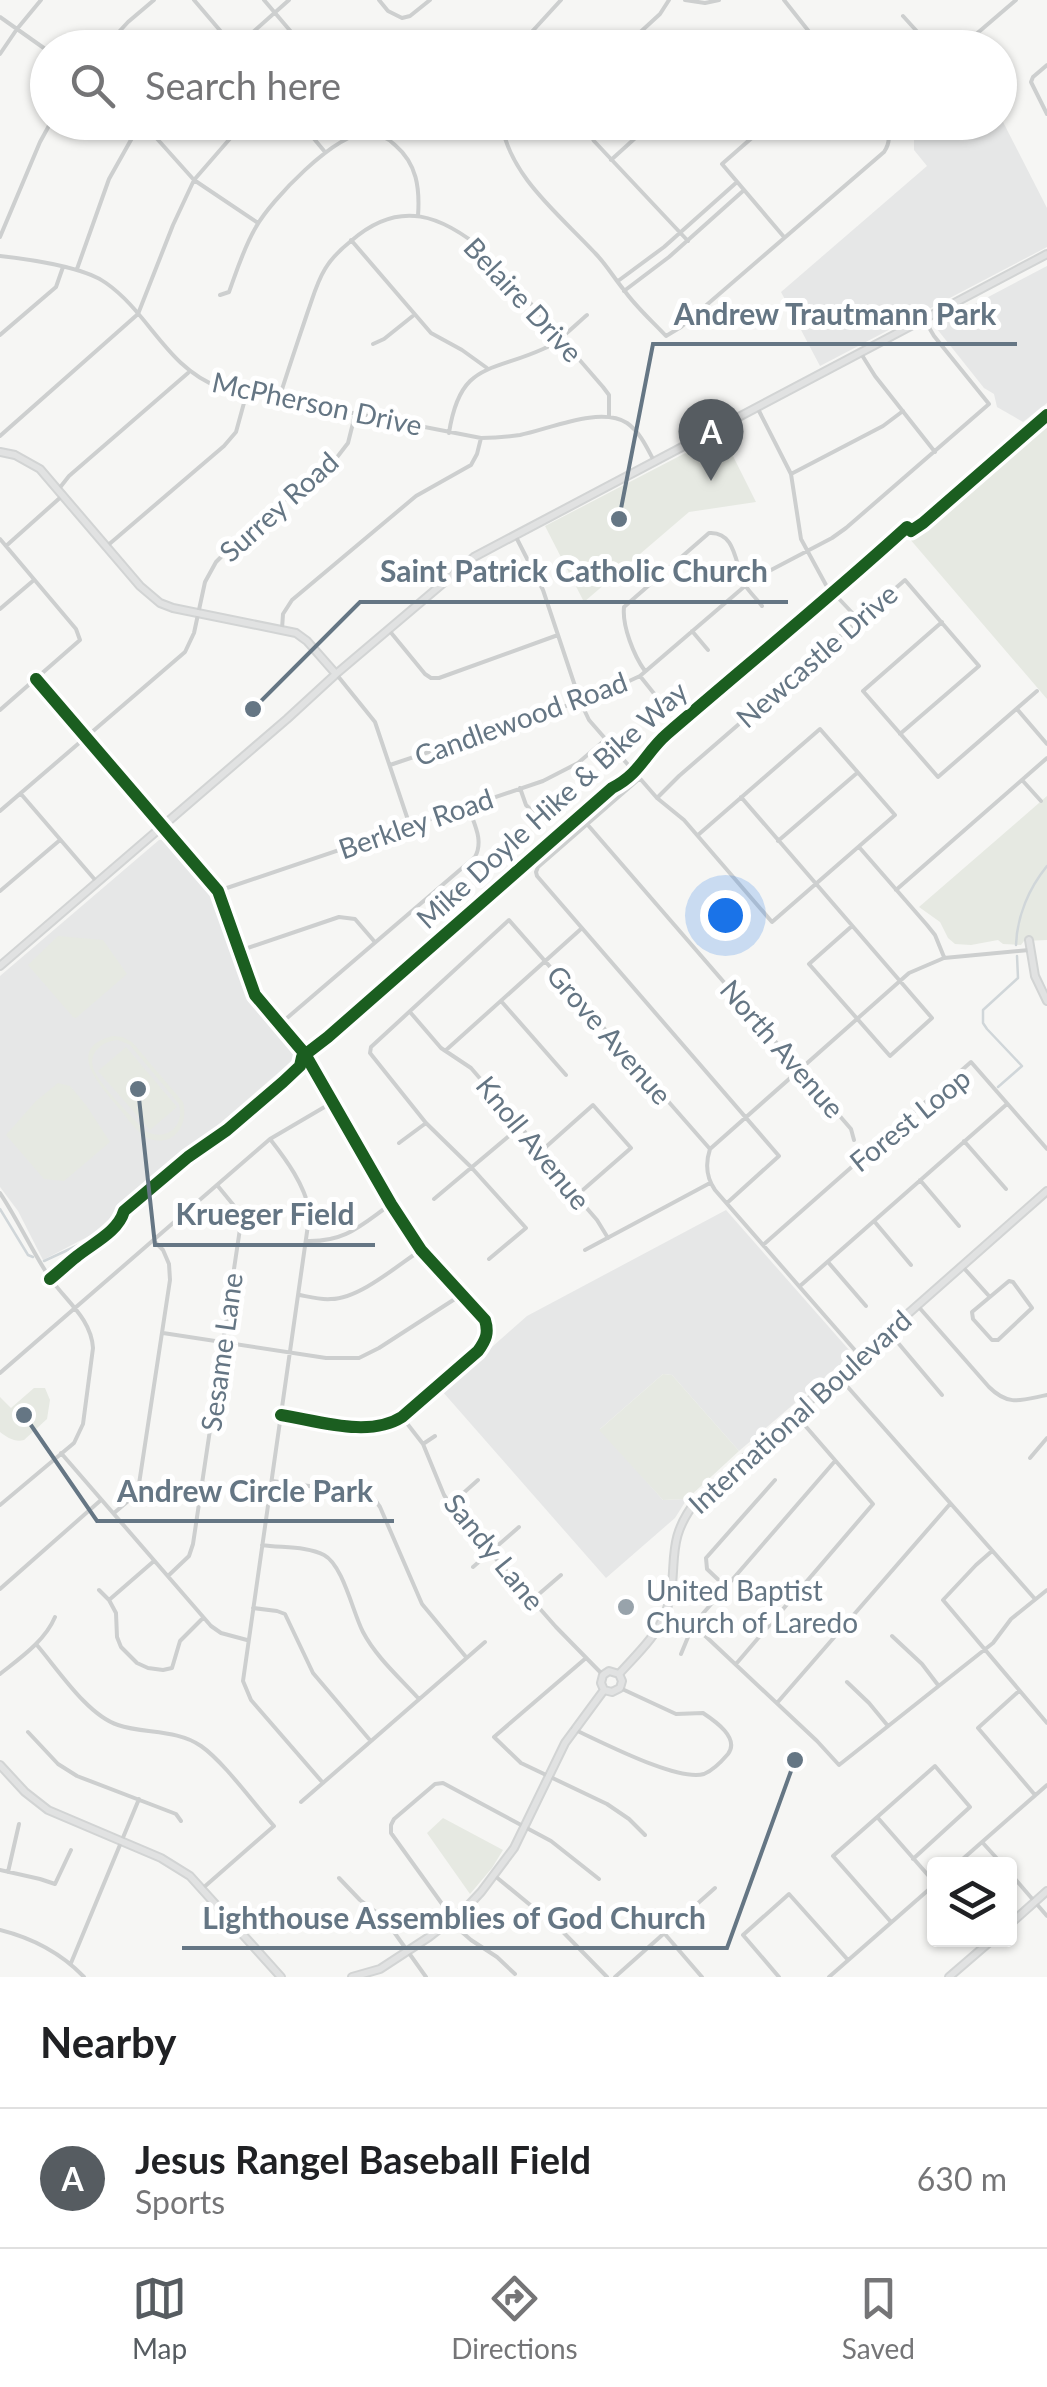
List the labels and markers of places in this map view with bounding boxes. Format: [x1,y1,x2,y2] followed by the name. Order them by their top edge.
[653,284,1017,344] callout: Andrew Trautmann Park
[678,398,744,481] pin: A
[360,542,788,602] callout: Saint Patrick Catholic Church
[155,1185,375,1245] callout: Krueger Field
[97,1461,394,1521] callout: Andrew Circle Park
[646,1573,858,1639] place label: United Baptist Church of Laredo
[615,1596,637,1618] marker: United Baptist Church of Laredo
[182,1888,727,1948] callout: Lighthouse Assemblies of God Church

